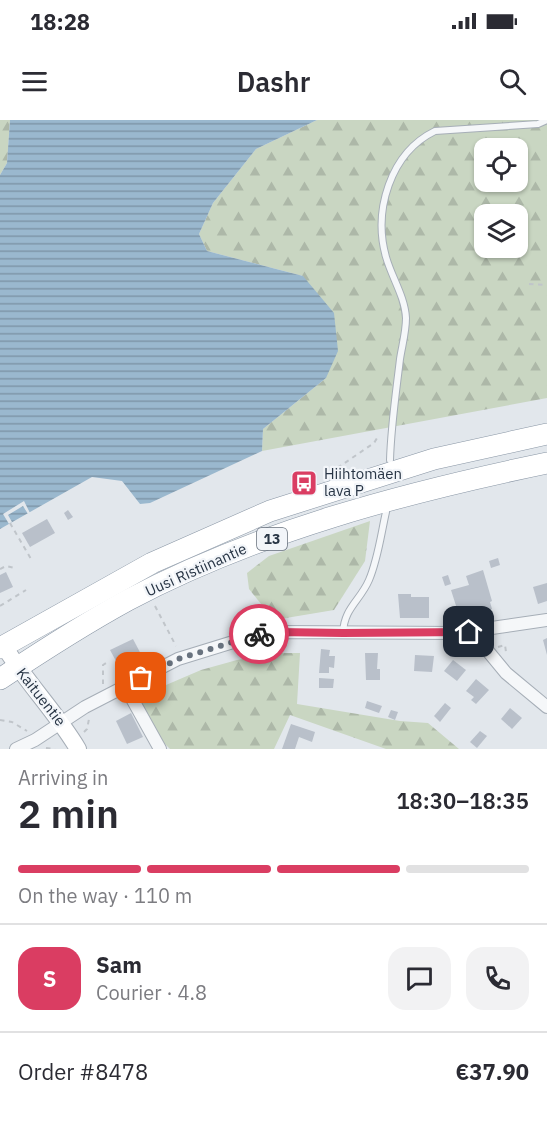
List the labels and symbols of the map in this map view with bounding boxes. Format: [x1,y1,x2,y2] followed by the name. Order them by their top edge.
[324,464,402,500] place label: Hiihtomäen lava P
[289,468,319,498] bus stop icon: Hiihtomäen lava P
[257,528,287,550] road number: 13
[142,539,249,600] street label: Uusi Ristiinantie
[229,604,289,664] courier
[443,606,494,657] pin
[115,652,166,703] pin
[13,664,70,730] street label: Kaituentie

